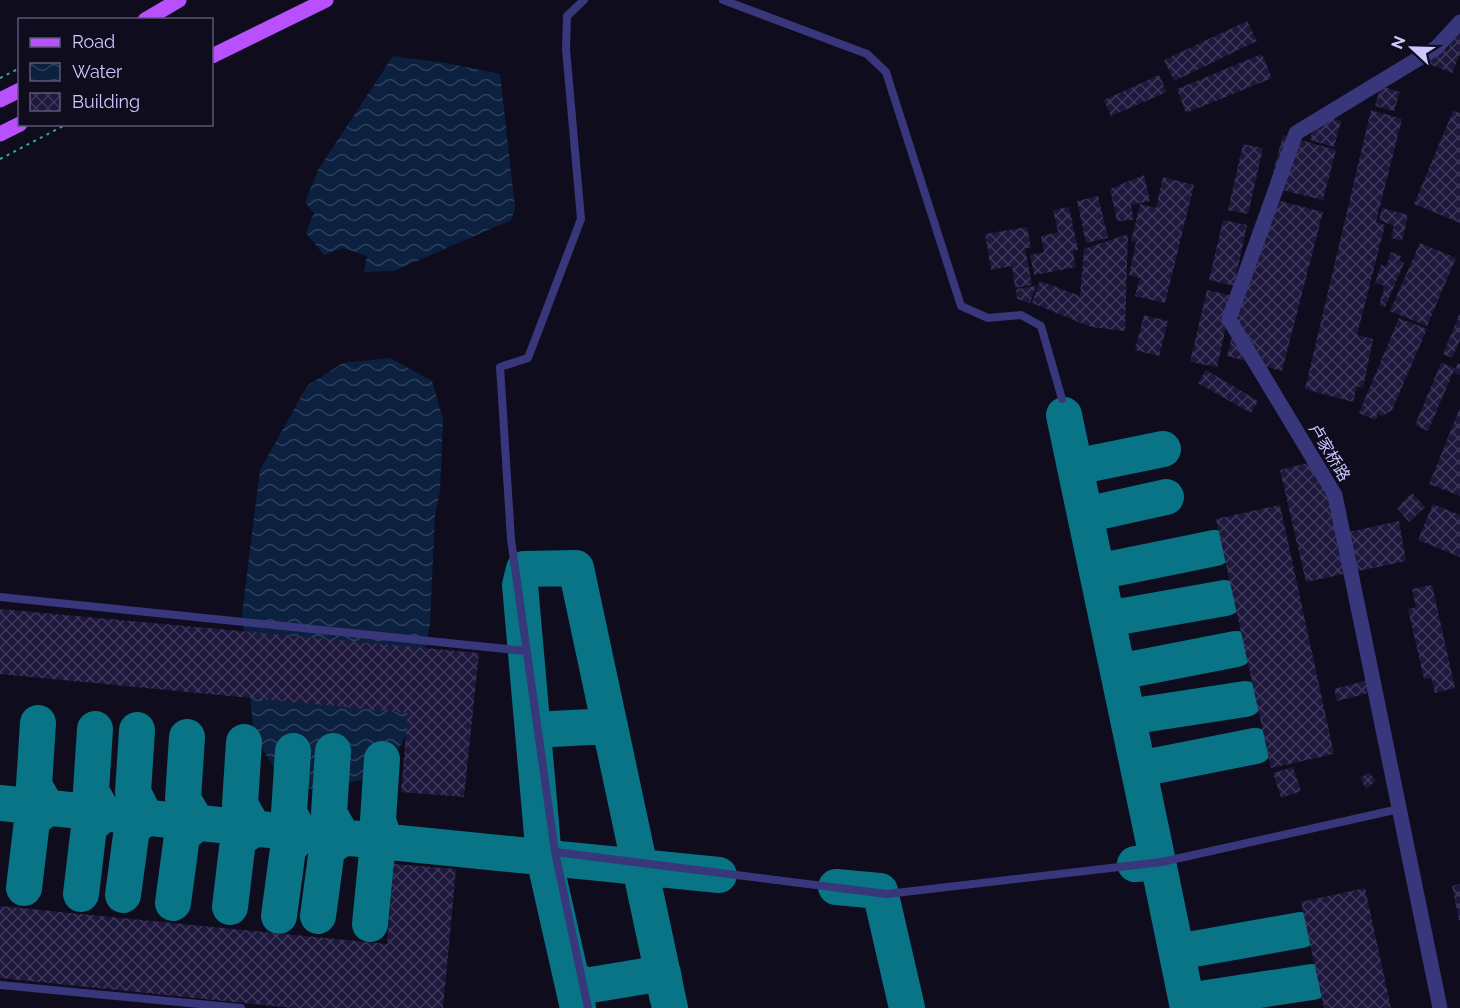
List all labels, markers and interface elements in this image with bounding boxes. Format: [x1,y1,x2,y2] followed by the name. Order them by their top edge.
[18,18,213,126] legend
[1382,18,1442,78] north arrow
[72,31,115,52] text: Road
[1387,33,1410,52] text: N
[72,61,123,82] text: Water
[72,91,140,112] text: Building
[1305,420,1354,485] street label: 卢家桥路

